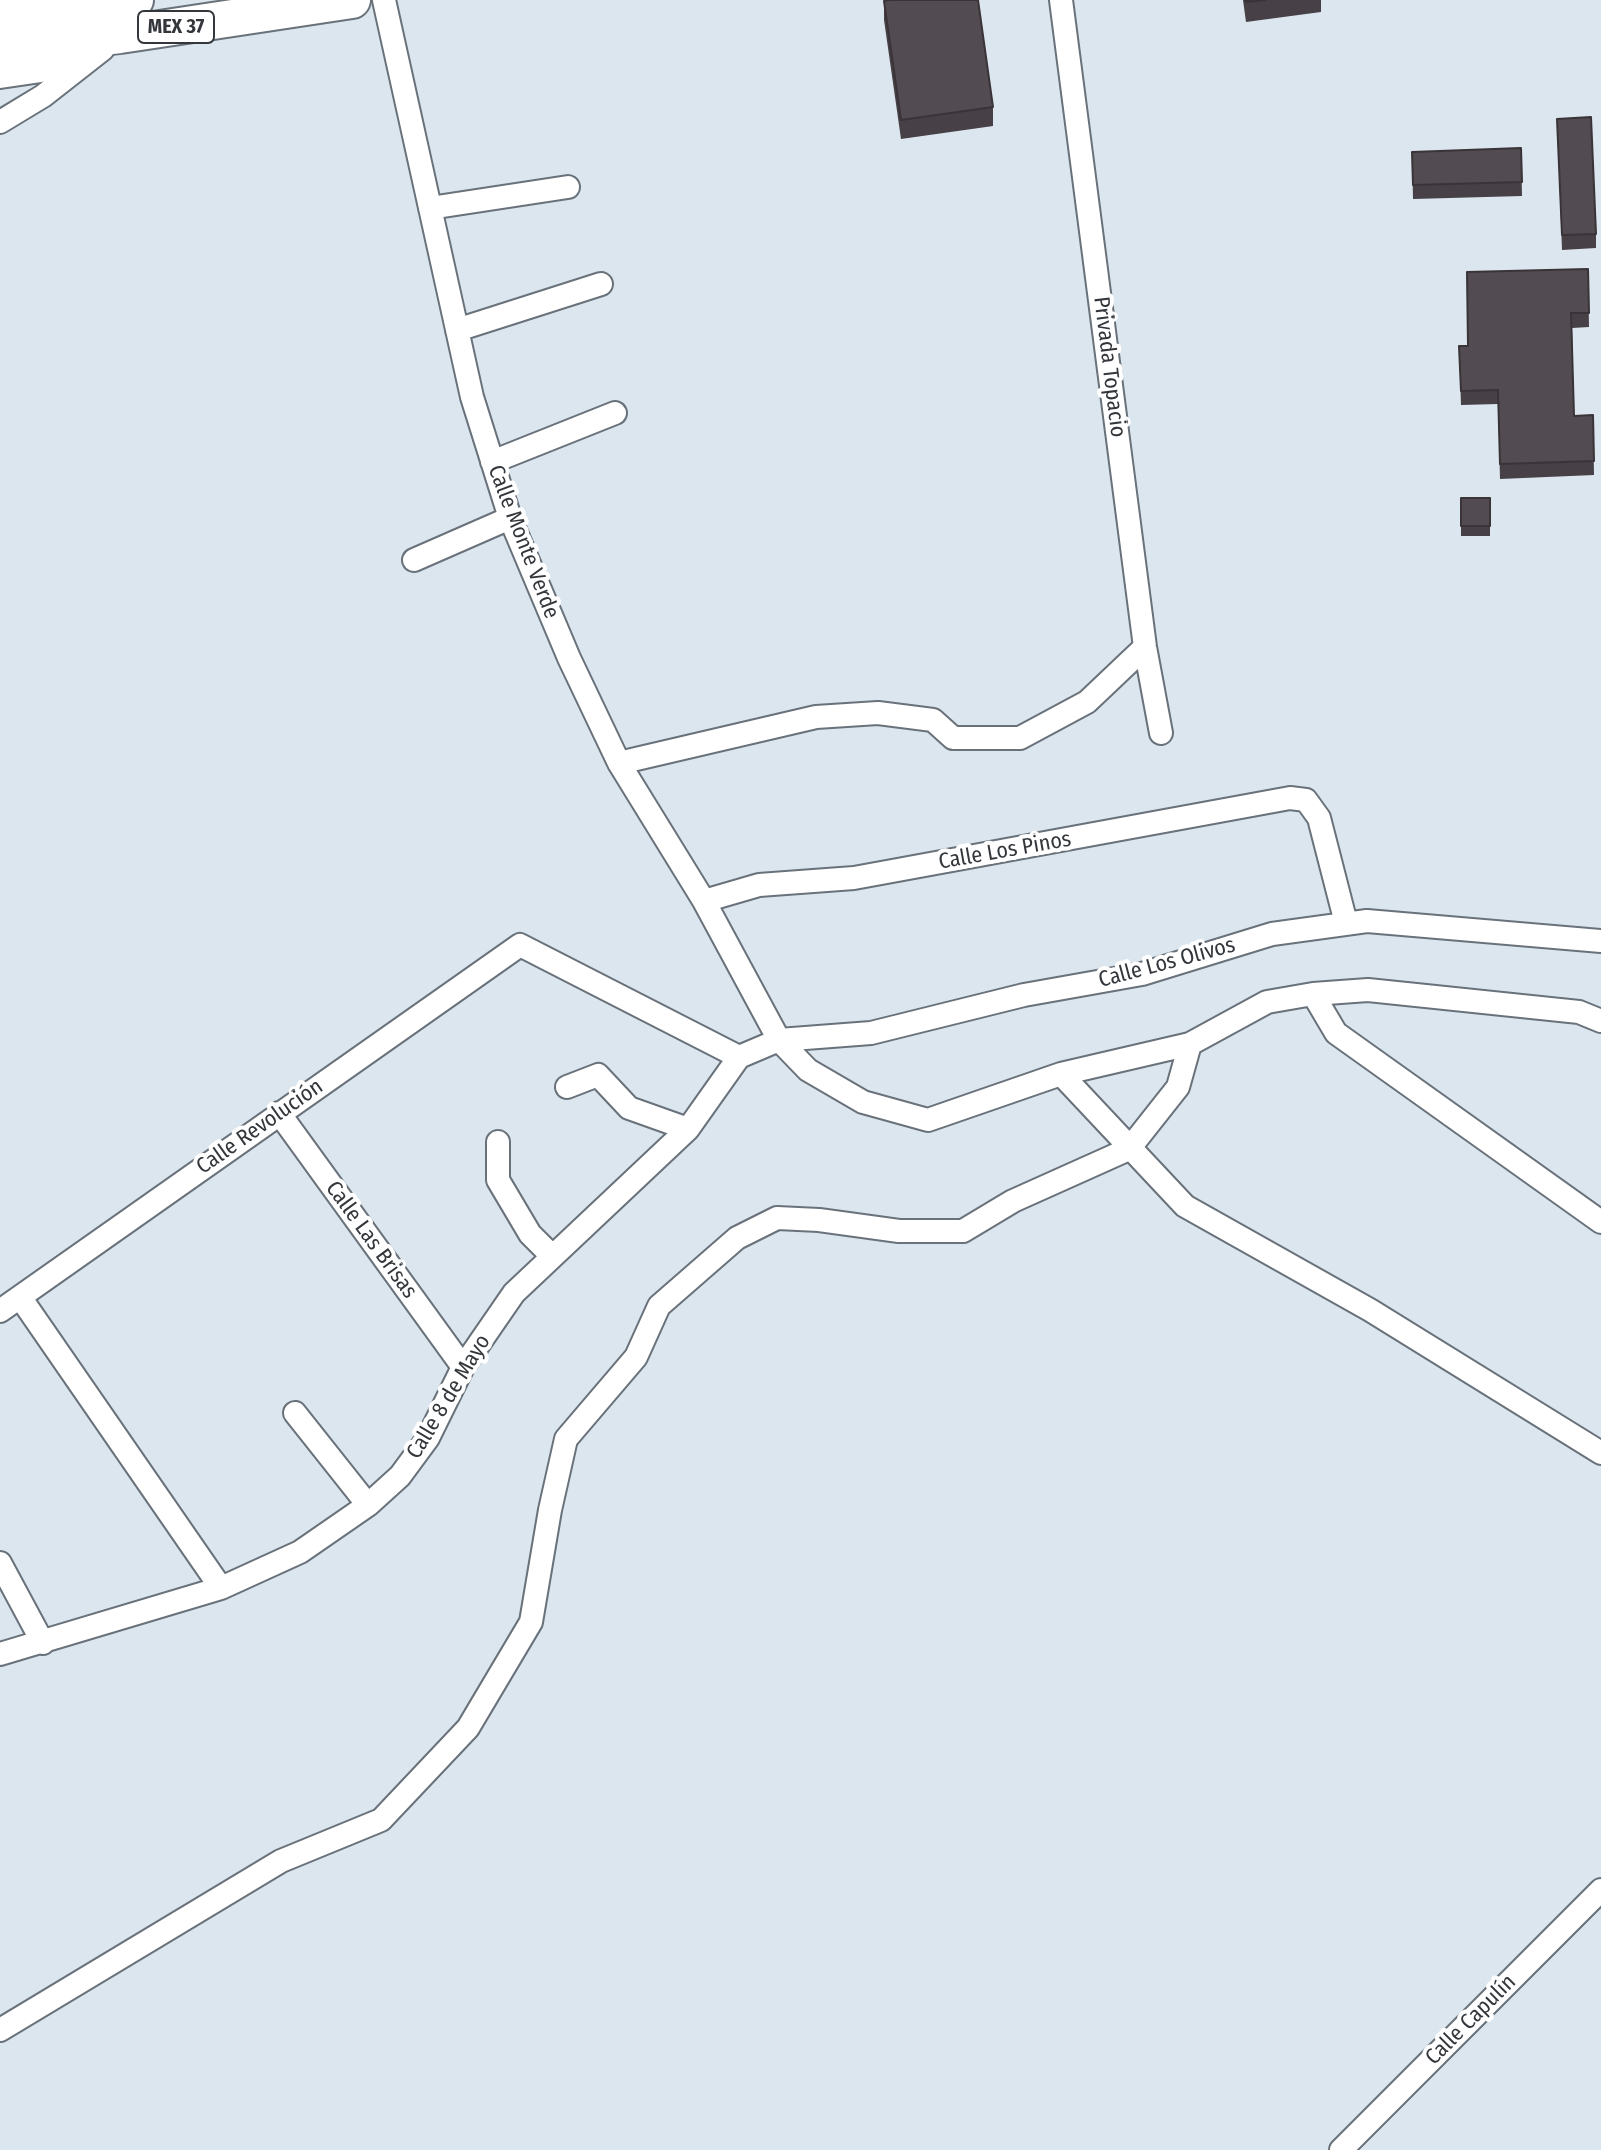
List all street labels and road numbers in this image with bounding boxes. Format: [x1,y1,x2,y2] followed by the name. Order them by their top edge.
[138,11,214,43] road number: MEX 37
[1087,295,1131,439] street label: Privada Topacio
[482,462,564,622] street label: Calle Monte Verde
[937,826,1073,876] street label: Calle Los Pinos
[1096,932,1238,994] street label: Calle Los Olivos
[192,1074,328,1180] street label: Calle Revolución
[320,1176,422,1304] street label: Calle Las Brisas
[402,1330,496,1464] street label: Calle 8 de Mayo
[1420,1969,1522,2071] street label: Calle Capulín

